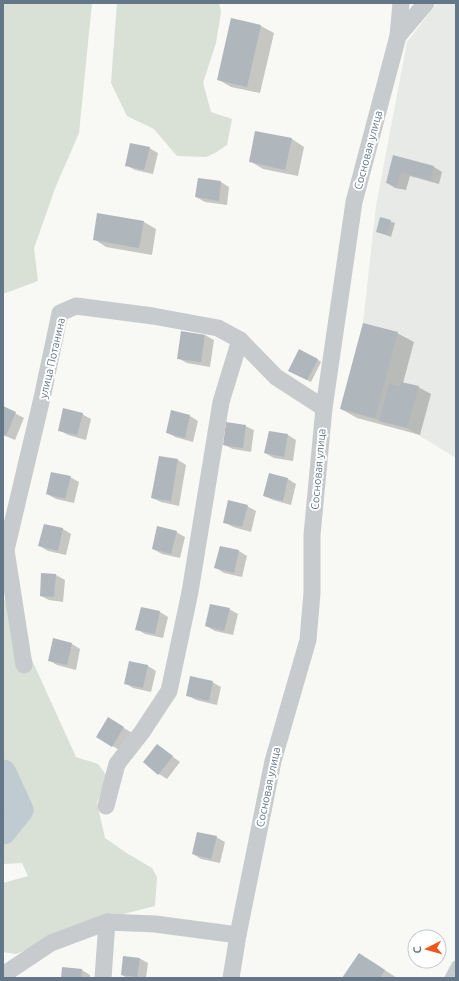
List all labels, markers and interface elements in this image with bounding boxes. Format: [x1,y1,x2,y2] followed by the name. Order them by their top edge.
[352,109,384,191] street label: Сосновая улица
[37,317,67,399] street label: улица Потанина
[308,428,328,510] street label: Сосновая улица
[254,746,282,828] street label: Сосновая улица
[407,929,447,969] north arrow
[411,946,423,954] text: С

